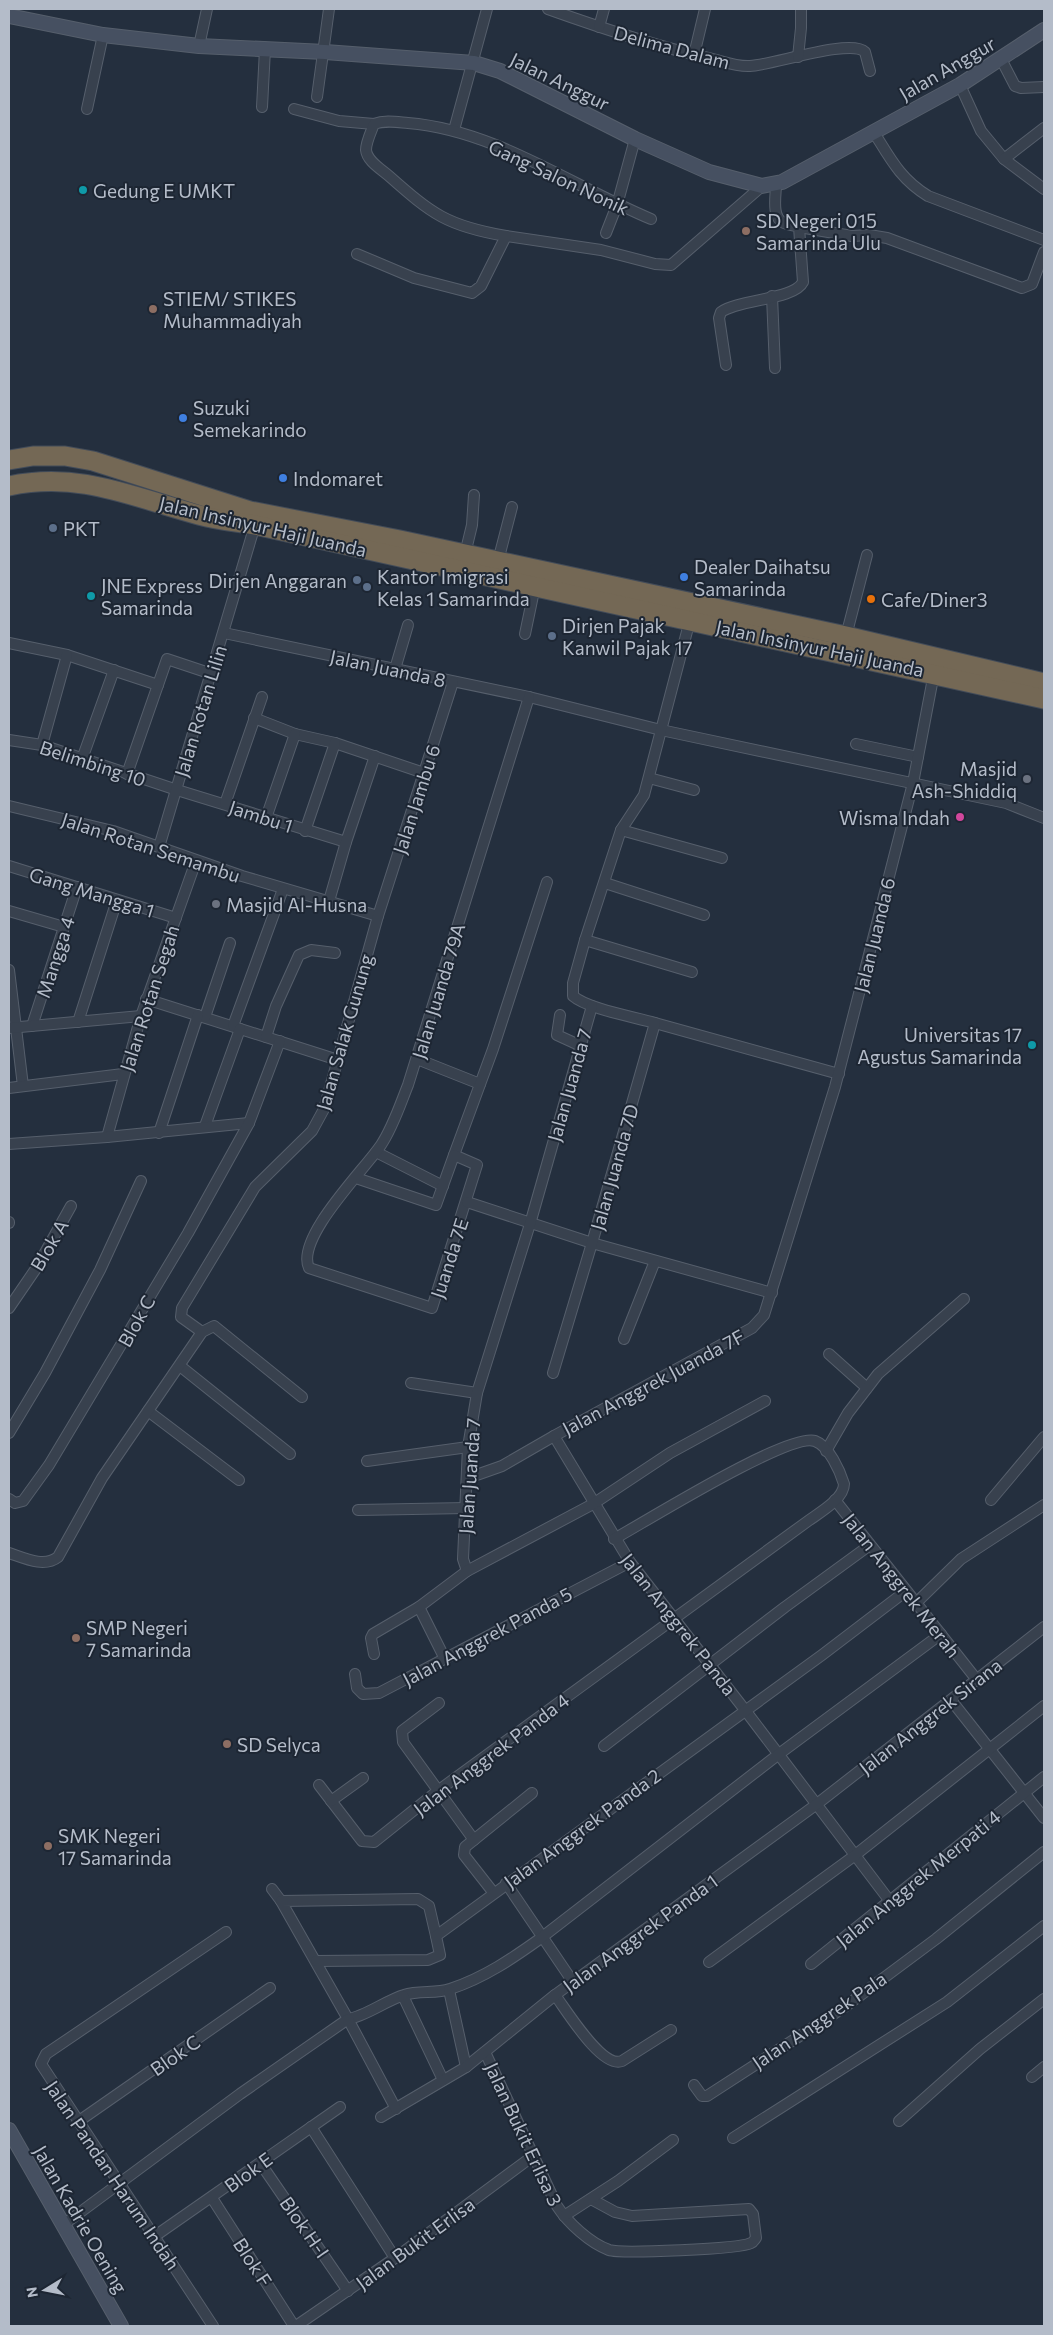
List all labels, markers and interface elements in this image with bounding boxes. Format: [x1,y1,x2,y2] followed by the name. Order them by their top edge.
[611,20,733,74] street label: Delima Dalam
[895,31,1000,105] street label: Jalan Anggur
[507,47,614,115] street label: Jalan Anggur
[485,134,633,220] street label: Gang Salon Nonik
[93,179,235,202] place label: Gedung E UMKT
[77,184,89,196] marker: Gedung E UMKT
[756,209,881,254] place label: SD Negeri 015 Samarinda Ulu
[740,225,752,237] marker: SD Negeri 015 Samarinda Ulu
[163,287,302,332] place label: STIEM/ STIKES Muhammadiyah
[147,303,159,315] marker: STIEM/ STIKES Muhammadiyah
[193,396,307,441] place label: Suzuki Semekarindo
[177,412,189,424] marker: Suzuki Semekarindo
[293,467,383,490] place label: Indomaret
[277,472,289,484] marker: Indomaret
[157,491,369,561] street label: Jalan Insinyur Haji Juanda
[63,517,100,540] place label: PKT
[47,522,59,534] marker: PKT
[694,555,831,600] place label: Dealer Daihatsu Samarinda
[377,565,530,610] place label: Kantor Imigrasi Kelas 1 Samarinda
[209,569,347,592] place label: Dirjen Anggaran
[678,571,690,583] marker: Dealer Daihatsu Samarinda
[101,574,203,619] place label: JNE Express Samarinda
[351,574,363,586] marker: Dirjen Anggaran
[361,581,373,593] marker: Kantor Imigrasi Kelas 1 Samarinda
[881,588,988,611] place label: Cafe/Diner3
[85,590,97,602] marker: JNE Express Samarinda
[865,593,877,605] marker: Cafe/Diner3
[562,614,693,659] place label: Dirjen Pajak Kanwil Pajak 17
[714,615,926,681] street label: Jalan Insinyur Haji Juanda
[546,630,558,642] marker: Dirjen Pajak Kanwil Pajak 17
[169,642,231,780] street label: Jalan Rotan Lilin
[328,645,448,691] street label: Jalan Juanda 8
[37,735,149,791] street label: Belimbing 10
[387,741,445,857] street label: Jalan Jambu 6
[911,757,1017,802] place label: Masjid Ash-Shiddiq
[1021,773,1033,785] marker: Masjid Ash-Shiddiq
[226,795,296,837] street label: Jambu 1
[839,806,950,829] place label: Wisma Indah
[59,807,243,887] street label: Jalan Rotan Semambu
[954,811,966,823] marker: Wisma Indah
[27,862,157,922] street label: Gang Mangga 1
[849,875,899,995] street label: Jalan Juanda 6
[226,893,367,916] place label: Masjid Al-Husna
[210,898,222,910] marker: Masjid Al-Husna
[31,913,79,1001] street label: Mangga 4
[406,920,470,1062] street label: Jalan Juanda 79A
[115,922,183,1074] street label: Jalan Rotan Segah
[311,951,377,1113] street label: Jalan Salak Gunung
[857,1023,1022,1068] place label: Universitas 17 Agustus Samarinda
[542,1026,596,1144] street label: Jalan Juanda 7
[1026,1039,1038,1051] marker: Universitas 17 Agustus Samarinda
[585,1101,643,1233] street label: Jalan Juanda 7D
[25,1215,73,1275] street label: Blok A
[425,1215,473,1301] street label: Juanda 7E
[113,1291,159,1351] street label: Blok C
[558,1324,748,1440] street label: Jalan Anggrek Juanda 7F
[453,1417,485,1535] street label: Jalan Juanda 7
[838,1508,966,1662] street label: Jalan Anggrek Merah
[616,1548,742,1700] street label: Jalan Anggrek Panda
[398,1582,576,1690] street label: Jalan Anggrek Panda 5
[86,1616,192,1661] place label: SMP Negeri 7 Samarinda
[70,1632,82,1644] marker: SMP Negeri 7 Samarinda
[854,1653,1006,1779] street label: Jalan Anggrek Sirana
[409,1688,573,1820] street label: Jalan Anggrek Panda 4
[237,1733,321,1756] place label: SD Selyca
[221,1738,233,1750] marker: SD Selyca
[499,1763,665,1893] street label: Jalan Anggrek Panda 2
[831,1804,1005,1952] street label: Jalan Anggrek Merpati 4
[58,1824,172,1869] place label: SMK Negeri 17 Samarinda
[42,1840,54,1852] marker: SMK Negeri 17 Samarinda
[558,1869,722,1997] street label: Jalan Anggrek Panda 1
[747,1967,891,2073] street label: Jalan Anggrek Pala
[146,2030,204,2080] street label: Blok C
[481,2058,567,2210] street label: Jalan Bukit Erlisa 3
[41,2076,185,2274] street label: Jalan Pandan Harum Indah
[29,2141,133,2297] street label: Jalan Kadrie Oening
[220,2147,276,2197] street label: Blok E
[276,2192,334,2262] street label: Blok H-I
[351,2192,479,2294] street label: Jalan Bukit Erlisa
[229,2233,277,2291] street label: Blok F
[20,2265,70,2315] north arrow
[22,2286,41,2299] text: N

